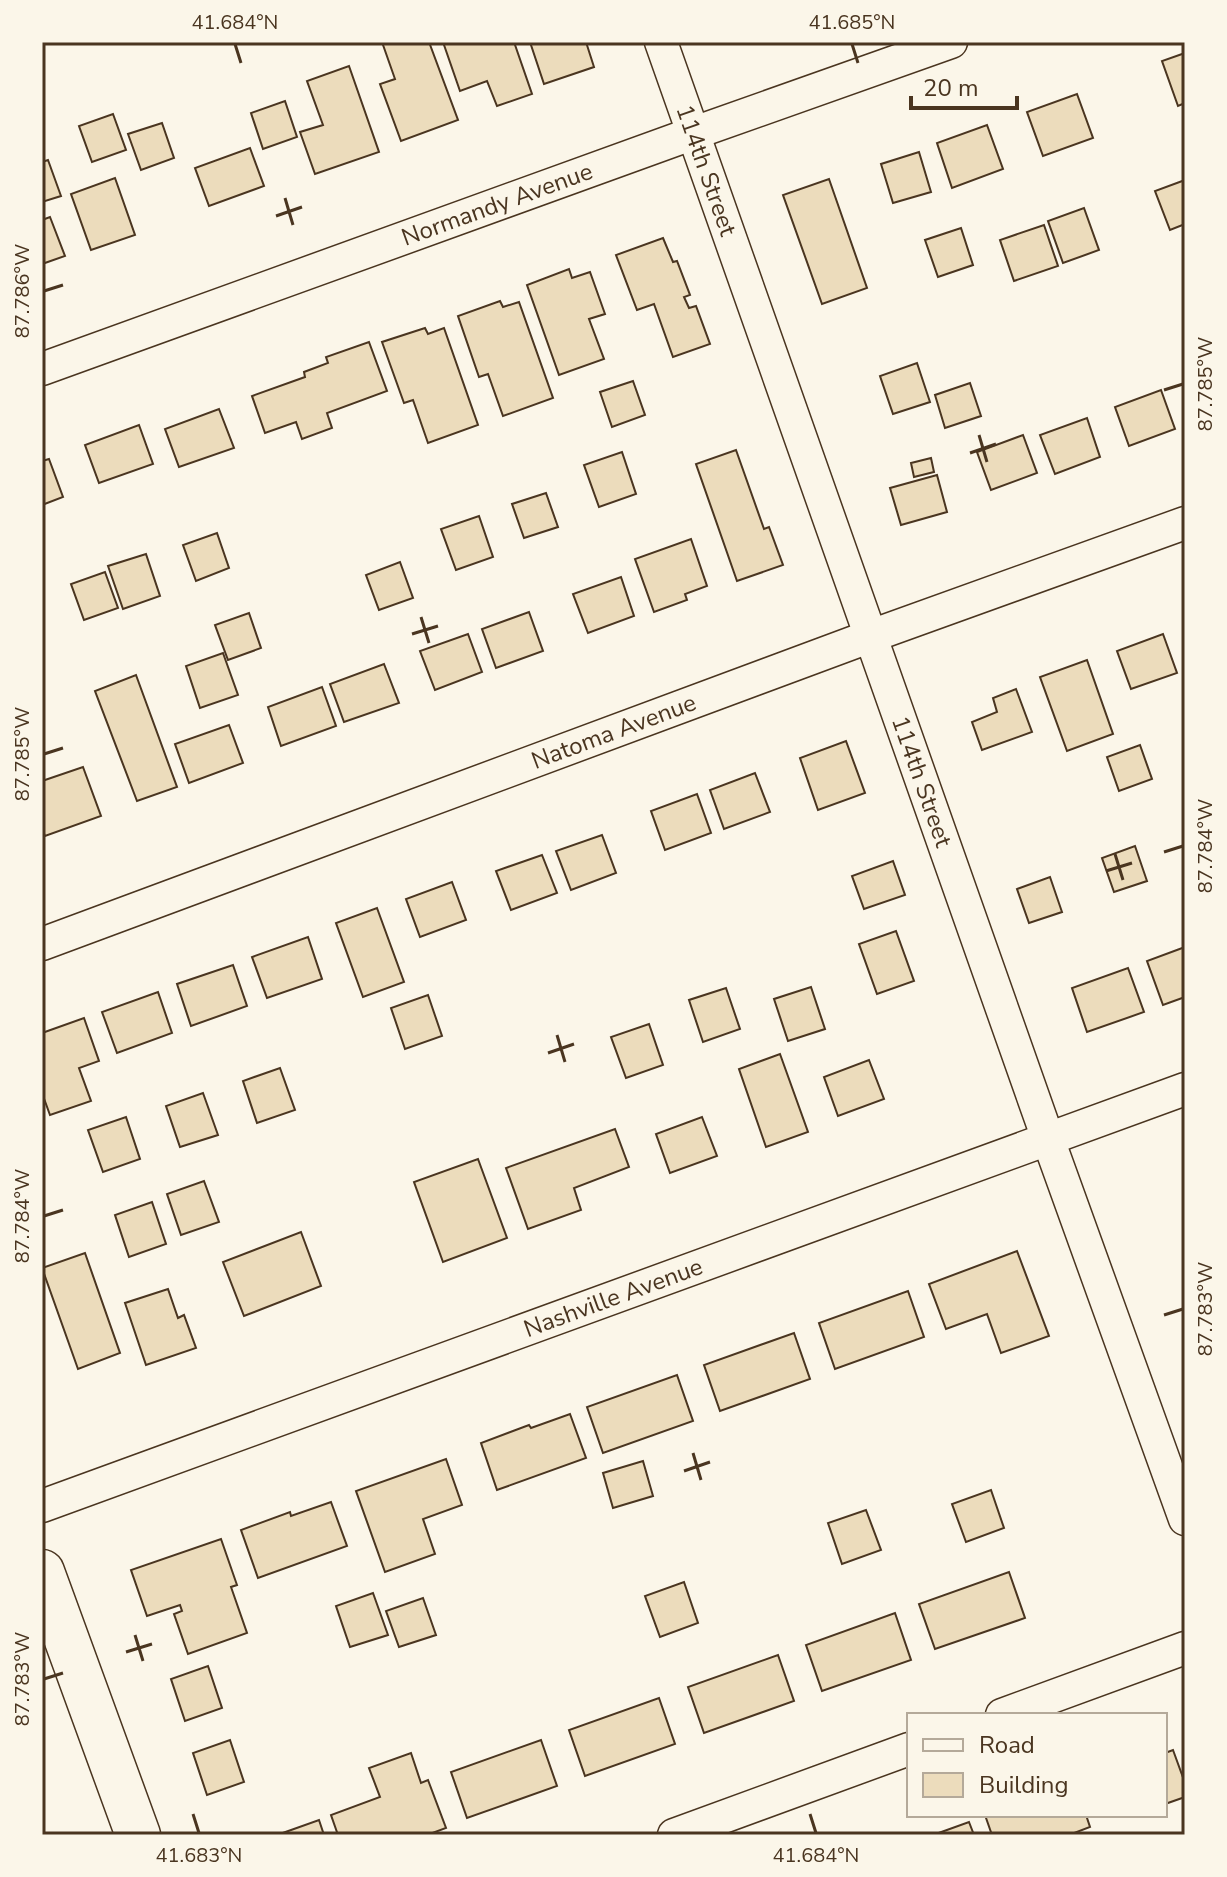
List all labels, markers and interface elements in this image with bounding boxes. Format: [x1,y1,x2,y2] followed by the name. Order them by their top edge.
[192,9,278,36] text: 41.684°N
[809,9,895,36] text: 41.685°N
[911,60,1017,110] scale bar
[923,72,979,104] text: 20 m
[668,100,744,241] street label: 114th Street
[397,155,597,254] street label: Normandy Avenue
[9,244,36,338] text: 87.786°W
[1192,337,1219,431] text: 87.785°W
[527,686,701,777] street label: Natoma Avenue
[9,707,36,801] text: 87.785°W
[884,711,960,852] street label: 114th Street
[1192,799,1219,893] text: 87.784°W
[9,1169,36,1263] text: 87.784°W
[519,1250,707,1345] street label: Nashville Avenue
[1192,1262,1219,1356] text: 87.783°W
[9,1632,36,1726] text: 87.783°W
[907,1713,1167,1817] legend
[979,1729,1035,1761] text: Road
[979,1769,1069,1801] text: Building
[156,1842,242,1869] text: 41.683°N
[773,1842,859,1869] text: 41.684°N

